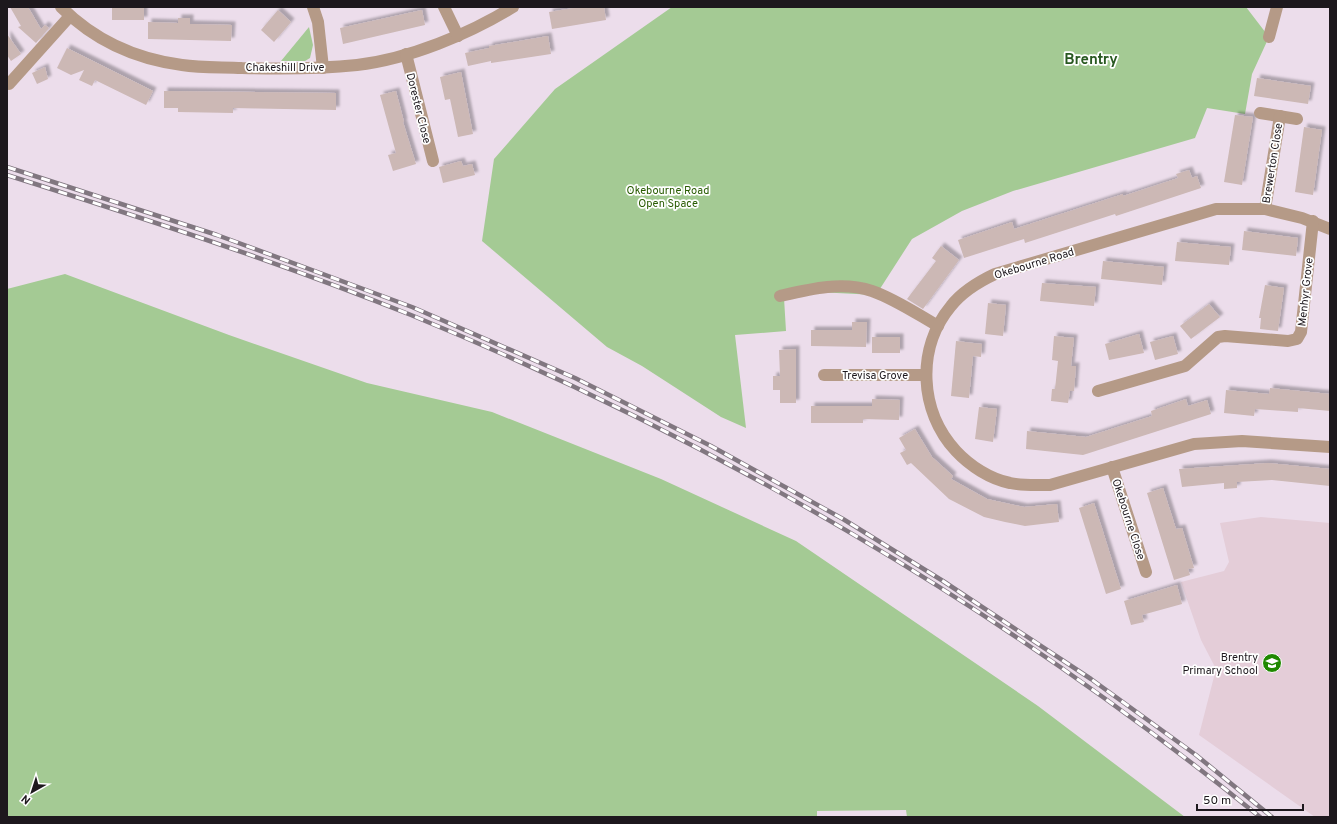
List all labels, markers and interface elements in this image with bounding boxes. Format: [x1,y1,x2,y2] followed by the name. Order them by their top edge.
[1064,51,1118,70] district label: Brentry
[245,61,325,75] street label: Chakeshill Drive
[402,71,434,145] street label: Dorester Close
[1260,122,1286,204] street label: Brewerton Close
[627,184,709,211] park label: Okebourne Road Open Space
[993,245,1076,283] street label: Okebourne Road
[1295,257,1317,327] street label: Menhyr Grove
[842,369,908,383] street label: Trevisa Grove
[1108,477,1148,562] street label: Okebourne Close
[1182,651,1258,678] place label: Brentry Primary School
[1261,652,1283,674] school or university icon: Brentry Primary School
[12,772,52,812] north arrow
[1197,786,1303,812] scale bar
[19,791,34,807] text: N
[1203,793,1231,809] text: 50 m

